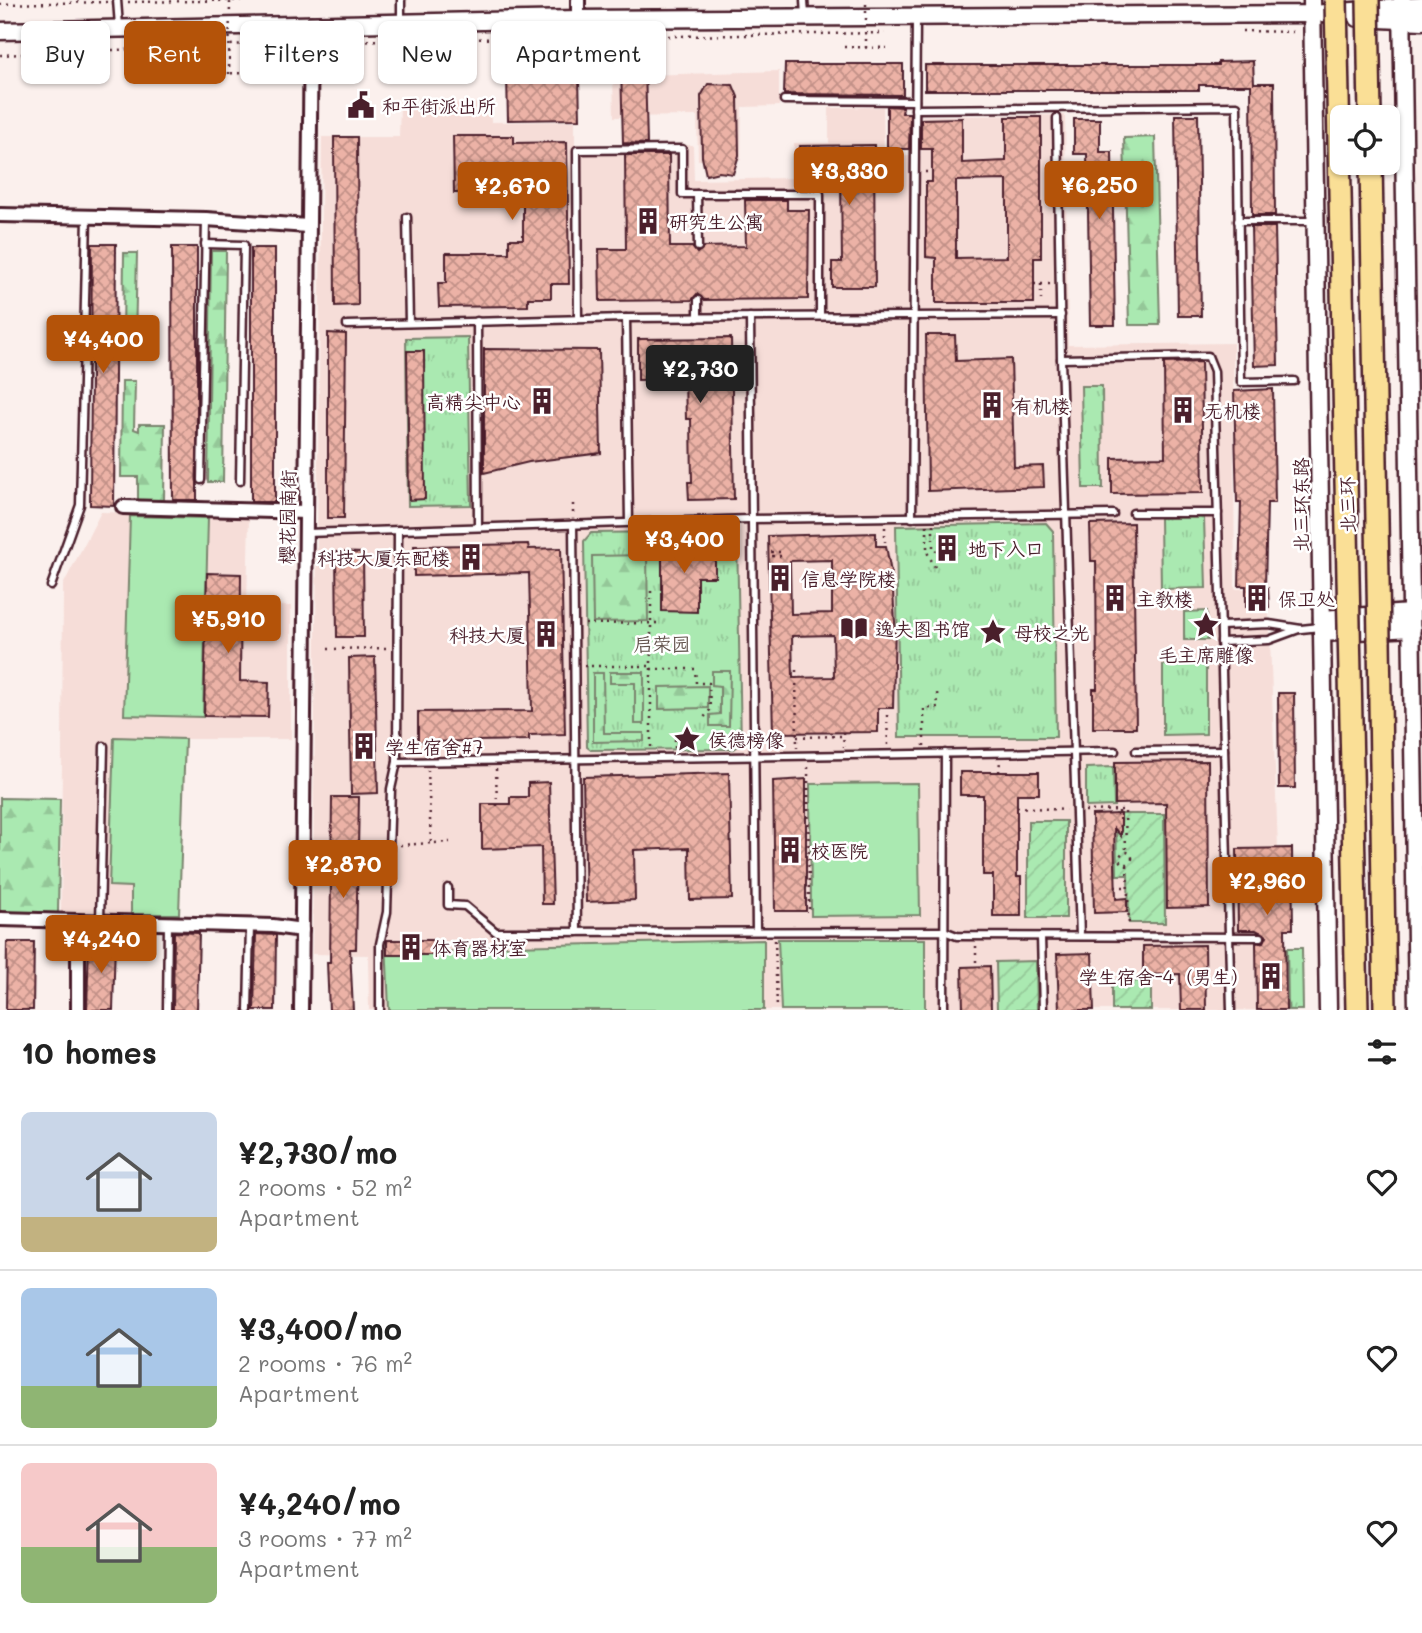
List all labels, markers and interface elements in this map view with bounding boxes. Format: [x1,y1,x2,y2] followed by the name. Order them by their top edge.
[21,21,110,84] chip: Buy
[124,21,226,84] chip: Rent
[240,21,364,84] chip: Filters
[378,21,477,84] chip: New
[491,21,666,84] chip: Apartment
[346,90,376,120] public building icon: 和平街派出所
[382,93,496,118] place label: 和平街派出所
[1330,105,1400,175] map controls
[1330,105,1400,175] button: locate
[792,148,906,207] pin: ¥3,330
[810,155,888,185] text: ¥3,330
[455,162,569,222] pin: ¥2,670
[1042,162,1156,221] pin: ¥6,250
[1060,169,1138,199] text: ¥6,250
[474,170,550,200] text: ¥2,670
[633,206,663,236] building icon: 研究生公寓
[669,209,764,234] place label: 研究生公寓
[46,316,160,375] pin: ¥4,400
[63,323,143,353] text: ¥4,400
[643,346,757,405] pin: ¥2,730
[662,353,738,383] text: ¥2,730
[527,386,557,416] building icon: 高精尖中心
[426,389,521,414] place label: 高精尖中心
[977,390,1007,420] building icon: 有机楼
[1013,393,1070,418] place label: 有机楼
[1168,395,1198,425] building icon: 无机楼
[1204,398,1261,423] place label: 无机楼
[1288,457,1313,553] street label: 北三环东路
[274,469,300,565] street label: 樱花园南街
[1334,476,1360,534] street label: 北三环
[627,516,741,575] pin: ¥3,400
[644,523,724,553] text: ¥3,400
[932,533,962,563] building icon: 地下入口
[968,536,1044,561] place label: 地下入口
[456,542,486,572] building icon: 科技大厦东配楼
[317,545,450,570] place label: 科技大厦东配楼
[765,563,795,593] building icon: 信息学院楼
[801,566,896,591] place label: 信息学院楼
[1100,583,1130,613] building icon: 主教楼
[1242,583,1272,613] building icon: 保卫处
[1136,586,1193,611] place label: 主教楼
[1278,586,1335,611] place label: 保卫处
[171,596,285,655] pin: ¥5,910
[191,603,265,633] text: ¥5,910
[1191,610,1221,640] place icon: 毛主席雕像
[839,613,869,643] library icon: 逸夫图书馆
[875,616,970,641] place label: 逸夫图书馆
[978,617,1008,647] place icon: 母校之光
[531,619,561,649] building icon: 科技大厦
[1014,620,1090,645] place label: 母校之光
[449,622,525,647] place label: 科技大厦
[633,631,691,656] park label: 启荣园
[1158,642,1254,667] place label: 毛主席雕像
[672,724,702,754] place icon: 侯德榜像
[708,727,784,752] place label: 侯德榜像
[349,731,379,761] building icon: 学生宿舍#7
[385,734,483,759] place label: 学生宿舍#7
[775,835,805,865] building icon: 校医院
[811,838,868,863] place label: 校医院
[286,841,400,900] pin: ¥2,870
[305,848,381,878] text: ¥2,870
[1210,858,1324,917] pin: ¥2,960
[1228,865,1306,895] text: ¥2,960
[44,916,158,975] pin: ¥4,240
[62,923,140,953] text: ¥4,240
[396,932,426,962] building icon: 体育器材室
[432,935,527,960] place label: 体育器材室
[1256,961,1286,991] building icon: 学生宿舍-4（男生）
[1079,964,1250,989] place label: 学生宿舍-4（男生）
[21,1032,157,1072] text: 10 homes
[1363,1033,1401,1071] icon: filters
[238,1132,397,1172] text: ¥2,730/mo
[77,1140,161,1224] icon: home
[1363,1163,1401,1201] icon: heart
[238,1172,412,1202] text: 2 rooms · 52 m²
[238,1202,360,1232] text: Apartment
[238,1308,402,1348] text: ¥3,400/mo
[77,1316,161,1400] icon: home
[1363,1339,1401,1377] icon: heart
[238,1348,412,1378] text: 2 rooms · 76 m²
[238,1378,360,1408] text: Apartment
[238,1483,401,1523] text: ¥4,240/mo
[77,1491,161,1575] icon: home
[1363,1514,1401,1552] icon: heart
[238,1523,412,1553] text: 3 rooms · 77 m²
[238,1553,360,1583] text: Apartment

